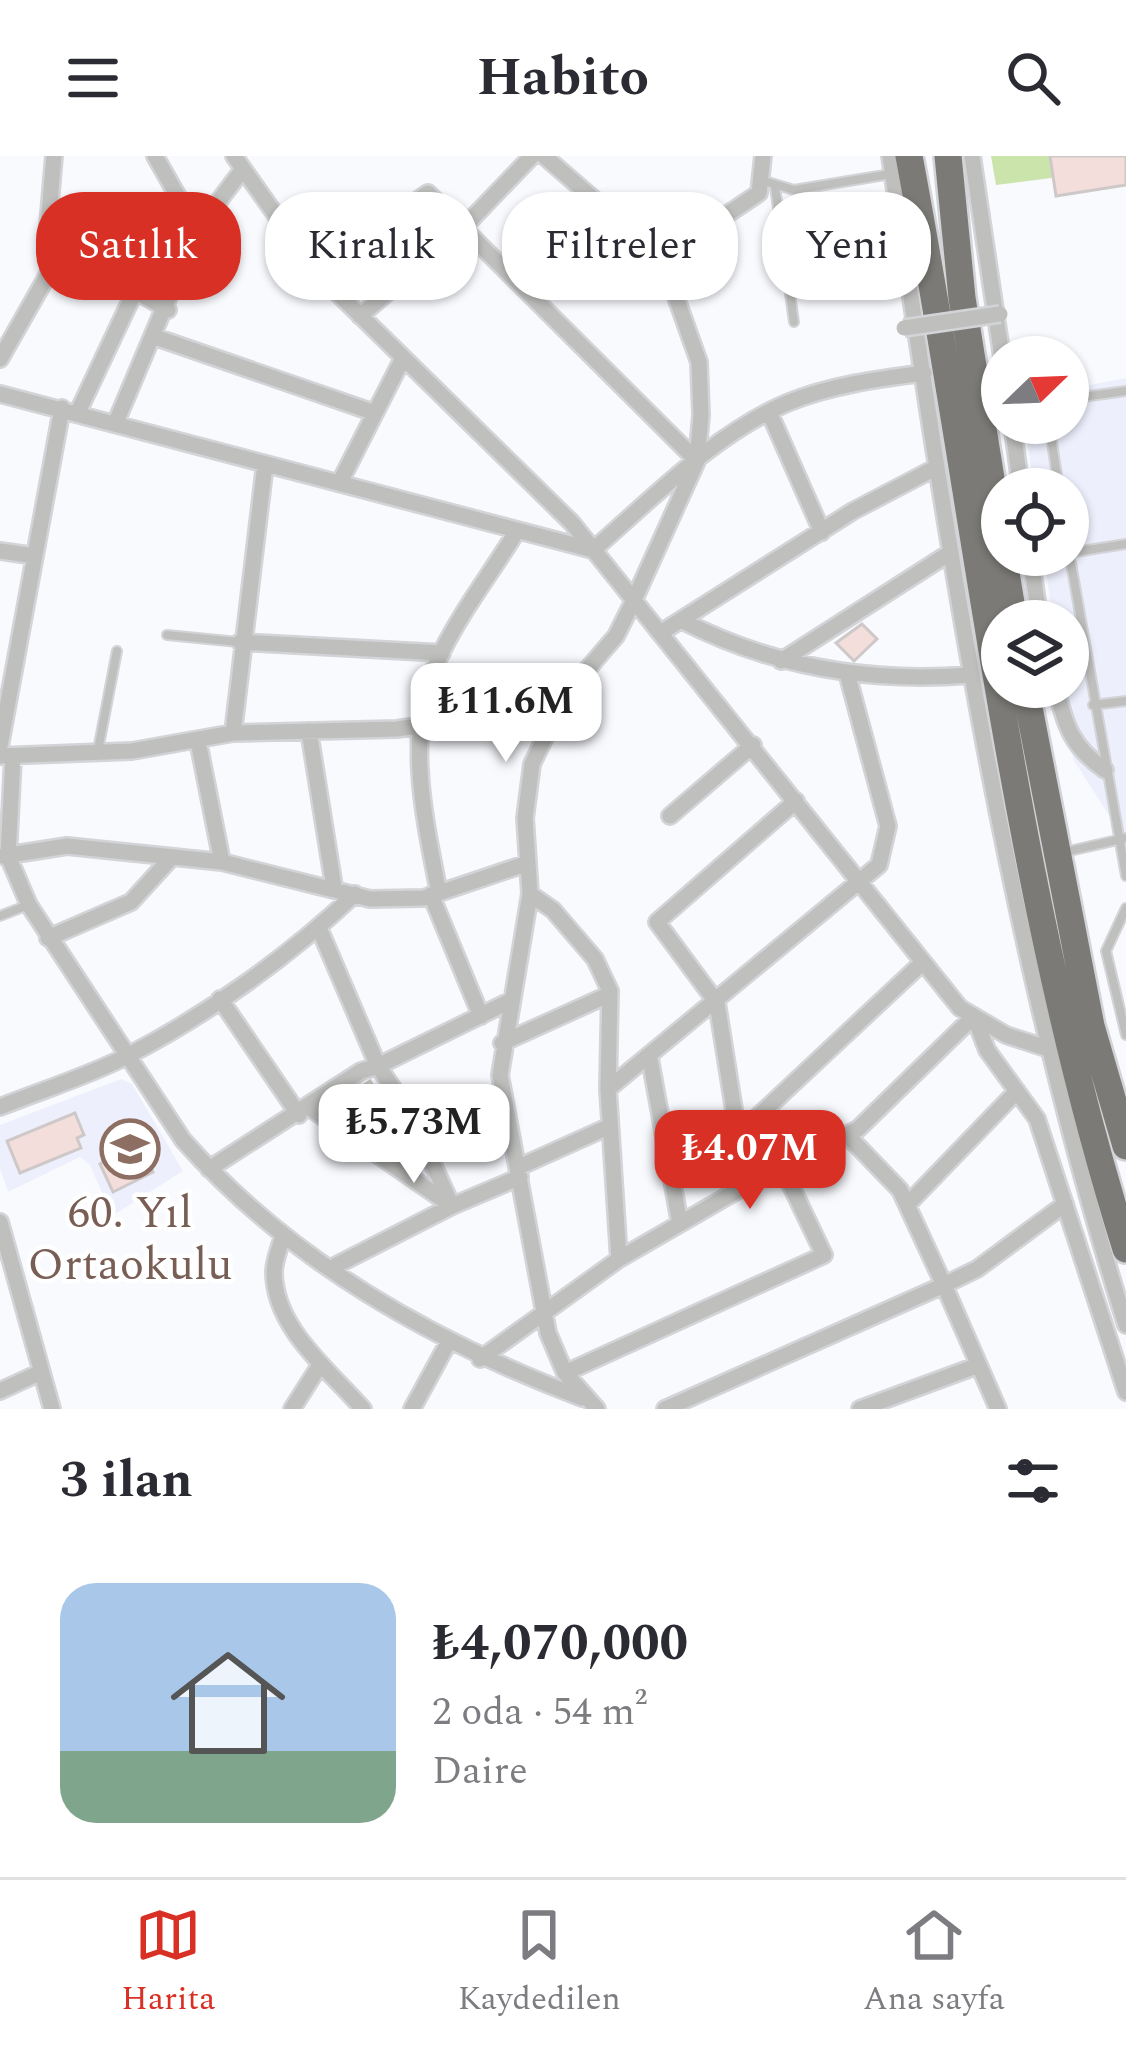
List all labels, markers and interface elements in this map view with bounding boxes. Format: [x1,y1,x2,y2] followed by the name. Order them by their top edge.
[477,37,649,119] text: Habito
[60,45,126,111] icon: menu
[1000,45,1066,111] icon: search
[36,192,241,300] chip: Satılık
[265,192,478,300] chip: Kiralık
[502,192,738,300] chip: Filtreler
[762,192,931,300] chip: Yeni
[981,336,1089,444] north arrow
[981,336,1089,708] map controls
[981,468,1089,576] button: locate
[981,600,1089,708] button: layers
[408,663,604,765] pin: ₺11.6M
[438,672,574,731] text: ₺11.6M
[316,1084,512,1186] pin: ₺5.73M
[346,1093,482,1152] text: ₺5.73M
[652,1110,848,1212] pin: ₺4.07M
[99,1118,161,1180] school or university icon: 60. Yıl Ortaokulu
[682,1119,818,1178] text: ₺4.07M
[28,1179,232,1300] place label: 60. Yıl Ortaokulu
[60,1442,193,1520] text: 3 ilan
[1000,1448,1066,1514] icon: filters
[432,1605,688,1683] text: ₺4,070,000
[156,1631,300,1775] icon: home
[432,1683,647,1742] text: 2 oda · 54 m²
[432,1742,528,1801] text: Daire
[121,1902,215,2024] tab: Harita
[458,1902,621,2024] tab: Kaydedilen
[863,1902,1005,2024] tab: Ana sayfa

